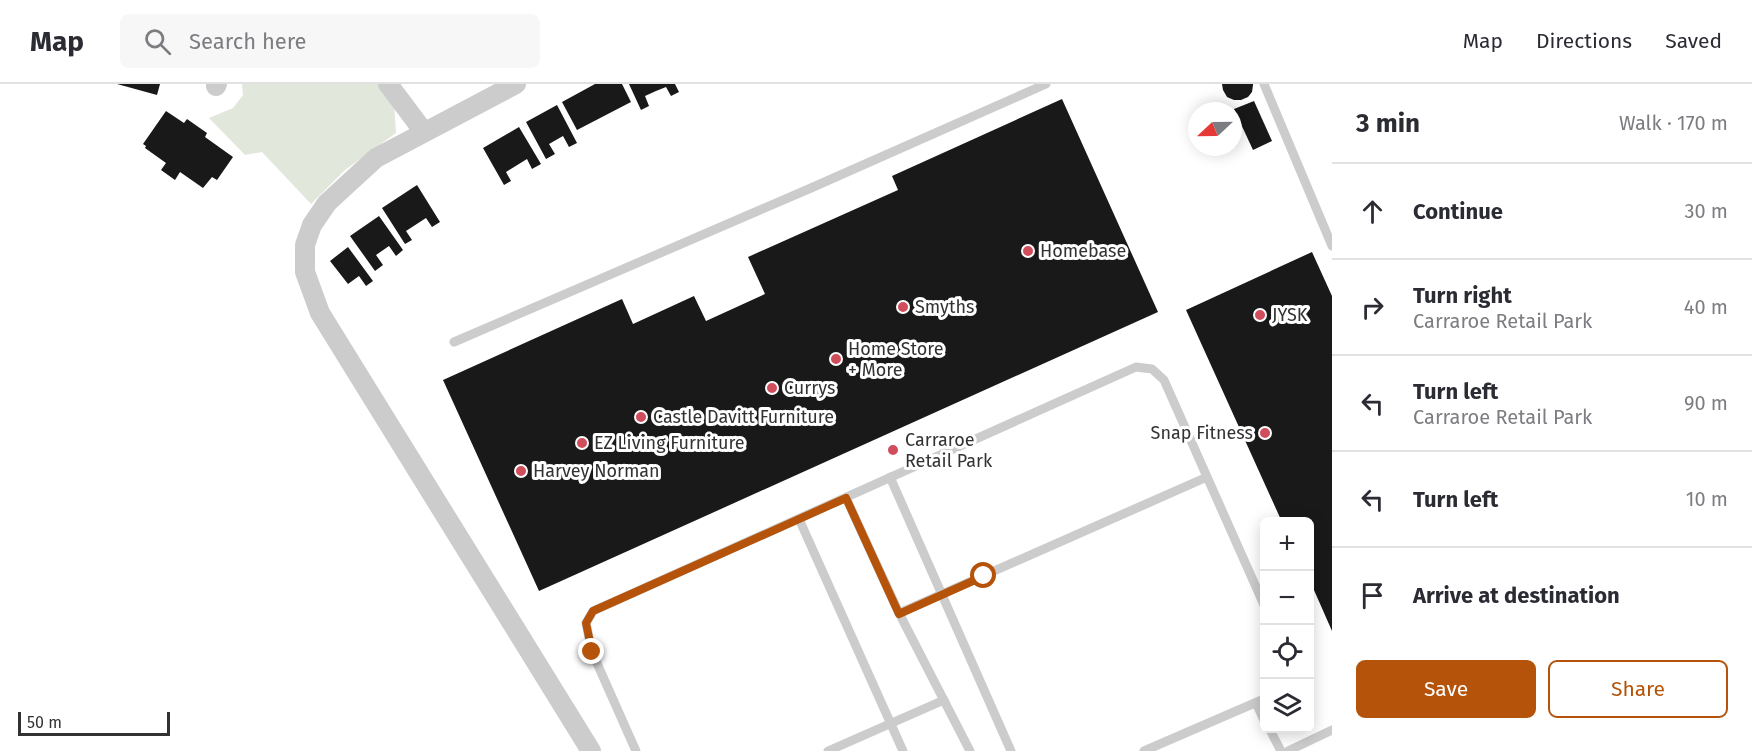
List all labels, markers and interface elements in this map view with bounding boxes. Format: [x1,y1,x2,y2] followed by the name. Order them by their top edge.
[120,14,540,68] search box
[30,25,84,58] text: Map
[141,25,174,58] icon: search
[189,28,307,55] text: Search here
[1463,28,1503,54] text: Map
[1536,28,1632,54] text: Directions
[1665,28,1722,54] text: Saved
[1188,102,1242,156] north arrow
[1356,108,1420,139] text: 3 min
[1619,111,1728,135] text: Walk · 170 m
[1356,195,1389,228] icon: ahead
[1413,198,1503,225] text: Continue
[1684,199,1728,223] text: 30 m
[1040,240,1126,262] place label: Homebase
[1021,244,1035,258] marker: Homebase
[1413,282,1512,309] text: Turn right
[1356,291,1389,324] icon: right
[1684,295,1728,319] text: 40 m
[915,296,974,318] place label: Smyths
[896,300,910,314] marker: Smyths
[1272,304,1308,326] place label: JYSK
[1253,308,1267,322] marker: JYSK
[1413,309,1592,333] text: Carraroe Retail Park
[848,338,944,381] place label: Home Store + More
[829,352,843,366] marker: Home Store + More
[784,377,835,399] place label: Currys
[1413,378,1498,405] text: Turn left
[765,381,779,395] marker: Currys
[1356,387,1389,420] icon: left
[1684,391,1728,415] text: 90 m
[1413,405,1592,429] text: Carraroe Retail Park
[653,406,834,428] place label: Castle Davitt Furniture
[634,410,648,424] marker: Castle Davitt Furniture
[1151,422,1253,444] place label: Snap Fitness
[1258,426,1272,440] marker: Snap Fitness
[905,429,993,472] place label: Carraroe Retail Park
[594,432,745,454] place label: EZ Living Furniture
[575,436,589,450] marker: EZ Living Furniture
[886,443,900,457] marker: Carraroe Retail Park
[533,460,660,482] place label: Harvey Norman
[514,464,528,478] marker: Harvey Norman
[1356,483,1389,516] icon: left
[1413,486,1498,513] text: Turn left
[1686,487,1728,511] text: 10 m
[1260,517,1314,733] map controls
[1260,517,1314,571] button: +
[970,562,996,588] route start
[1260,571,1314,625] button: −
[1356,579,1389,612] icon: arrive
[1413,582,1620,609] text: Arrive at destination
[1260,625,1314,679] button: locate
[578,638,604,664] route end
[1356,660,1536,718] button: Save
[1548,660,1728,718] button: Share
[1260,679,1314,733] button: layers
[18,709,170,736] scale bar
[27,713,62,732] text: 50 m

